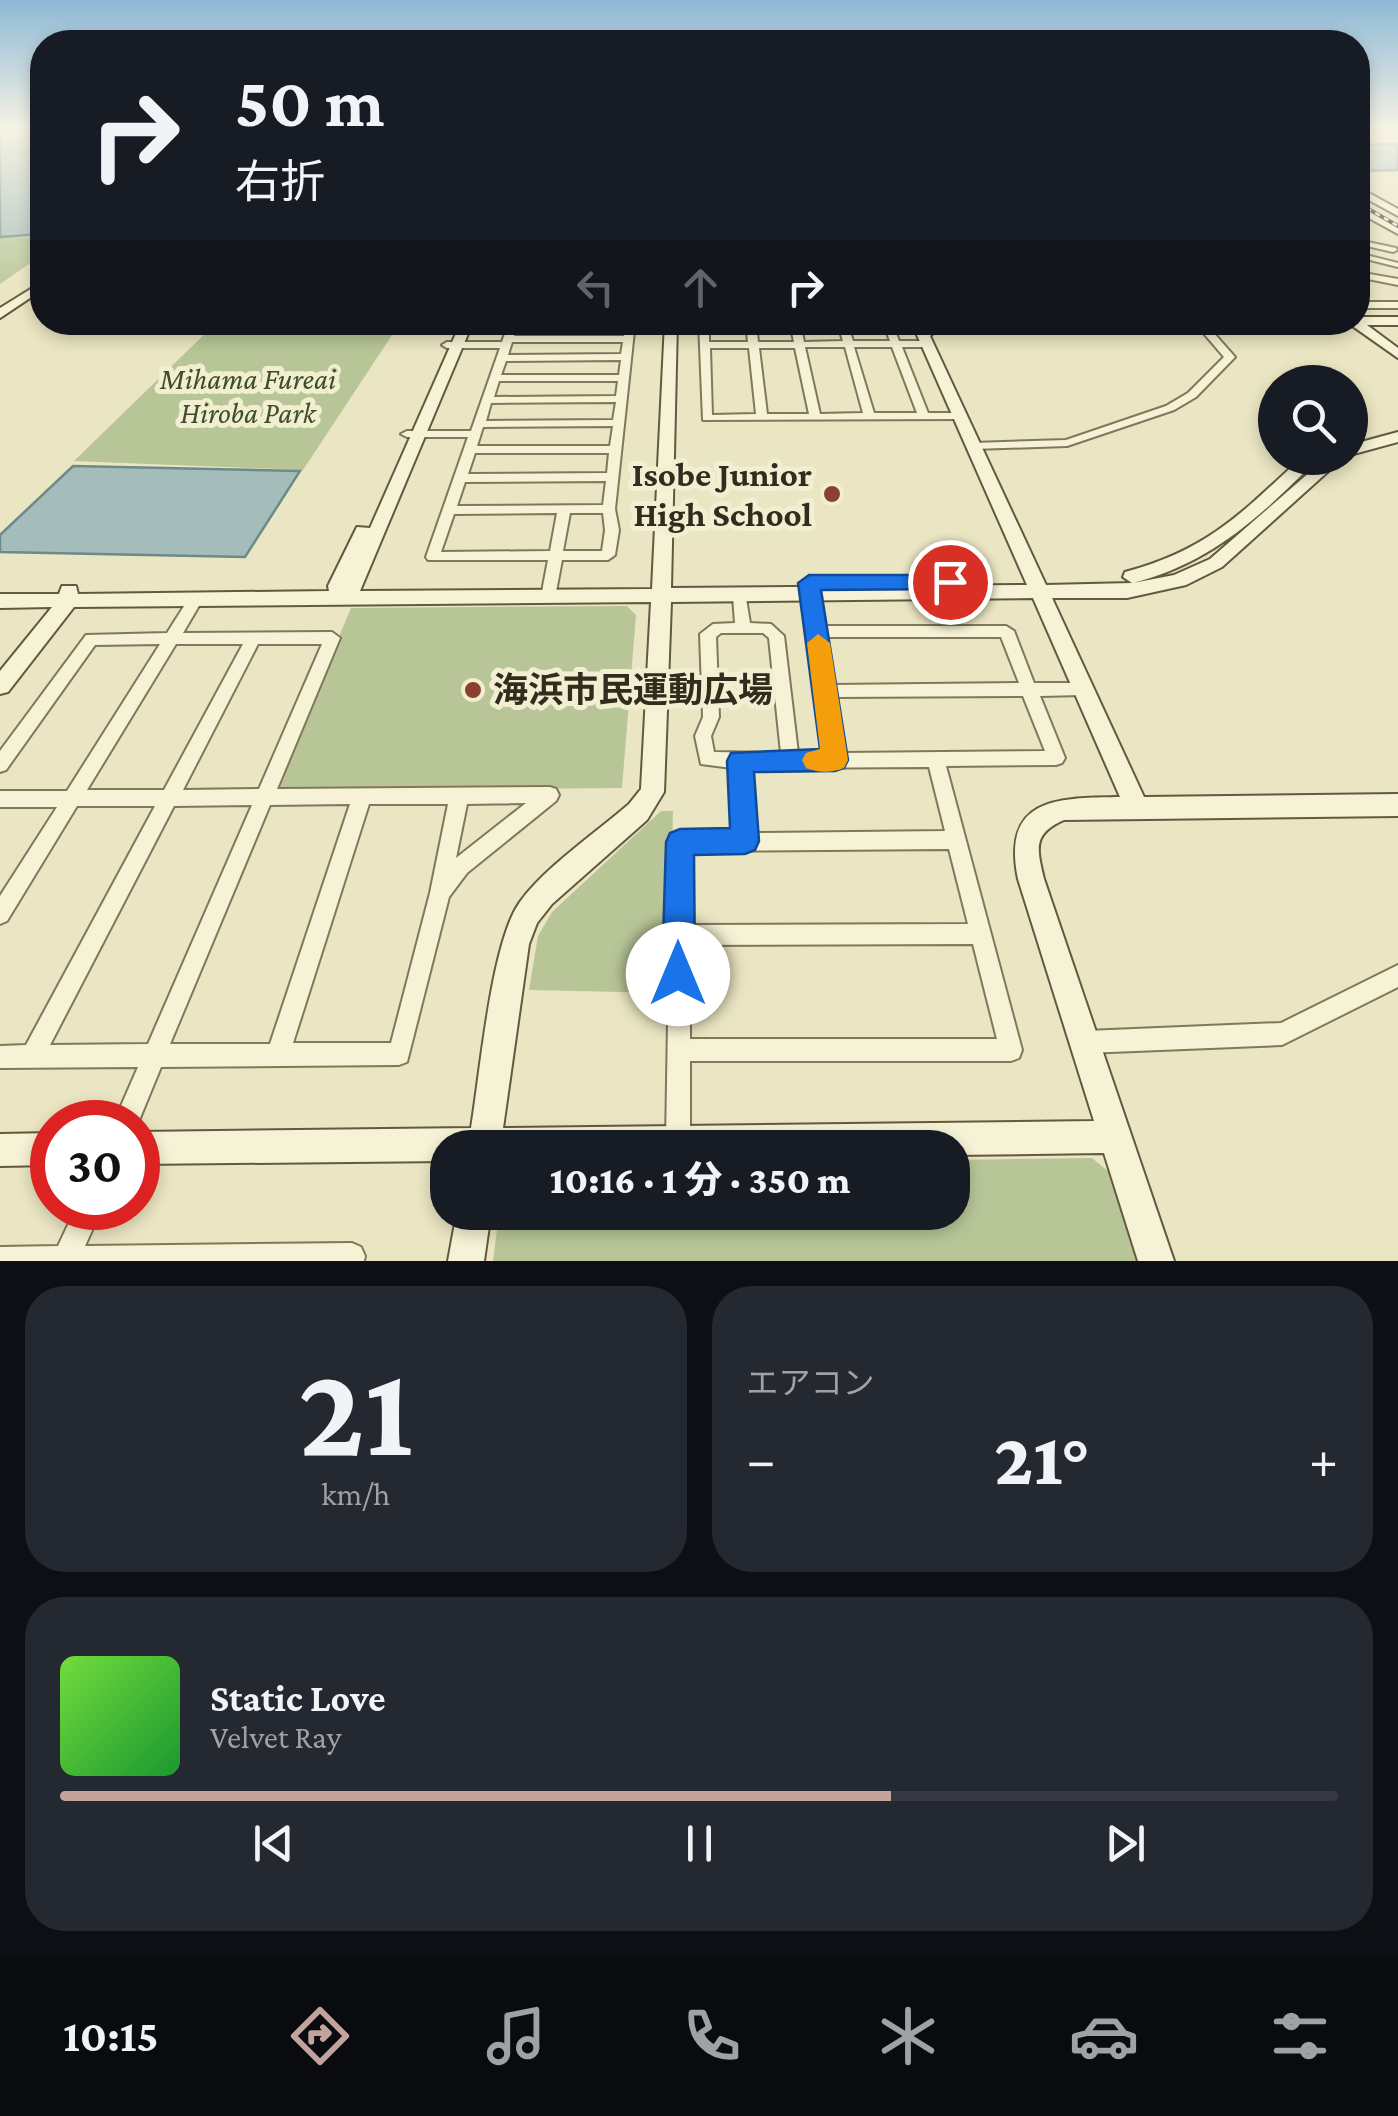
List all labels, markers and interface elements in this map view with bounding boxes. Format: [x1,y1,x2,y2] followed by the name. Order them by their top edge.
[235,63,385,141] text: 50 m
[70,70,200,200] icon: right
[235,157,325,207] text: 右折
[568,260,623,315] icon: left
[673,260,728,315] icon: ahead
[778,260,833,315] icon: right
[159,362,337,429] park label: Mihama Fureai Hiroba Park
[1258,365,1368,475] map controls
[1258,365,1368,475] button: search
[632,455,812,534] place label: Isobe Junior High School
[821,483,843,505] marker: Isobe Junior High School
[908,540,993,625] pin
[923,555,978,610] icon: arrive
[493,671,773,710] place label: 海浜市民運動広場
[462,679,484,701] marker: 海浜市民運動広場
[626,922,730,1026] position arrow
[30,1100,160,1230] speed limit sign: 30
[550,1159,850,1201] text: 10:16 · 1 分 · 350 m
[298,1338,413,1483] text: 21
[747,1365,875,1401] text: エアコン
[994,1417,1091,1500] text: 21°
[747,1429,776,1490] text: −
[1309,1429,1338,1490] text: +
[321,1476,390,1512] text: km/h
[210,1677,386,1719] text: Static Love
[210,1719,341,1755] text: Velvet Ray
[246,1816,301,1871] icon: previous
[672,1816,727,1871] icon: pause
[1098,1816,1153,1871] icon: next
[285,2001,355,2071] icon: directions
[481,2001,551,2071] icon: music
[677,2001,747,2071] icon: phone
[873,2001,943,2071] icon: climate
[1069,2001,1139,2071] icon: car
[1265,2001,1335,2071] icon: filters
[63,2011,159,2061] text: 10:15

